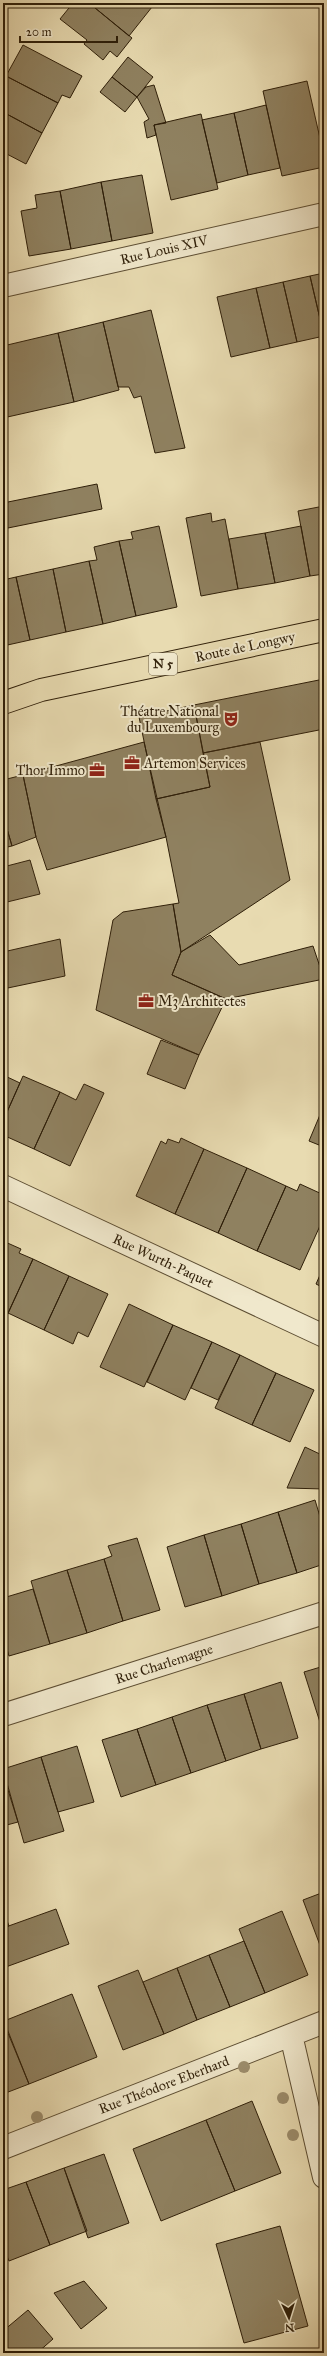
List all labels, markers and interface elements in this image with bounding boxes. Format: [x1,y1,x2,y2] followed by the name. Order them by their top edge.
[20,18,117,44] scale bar
[26,25,52,39] text: 20 m
[118,231,211,268] street label: Rue Louis XIV
[194,628,297,666] street label: Route de Longwy
[149,653,177,675] road number: N 5
[120,703,219,736] place label: Théatre National du Luxembourg
[222,710,240,728] theatre icon: Théatre National du Luxembourg
[123,754,141,772] office icon: Artemon Services
[143,755,246,772] place label: Artemon Services
[88,761,106,779] office icon: Thor Immo
[16,762,85,779] place label: Thor Immo
[137,992,155,1010] office icon: M3 Architectes
[158,993,246,1010] place label: M3 Architectes
[110,1230,216,1293] street label: Rue Wurth-Paquet
[113,1640,215,1688] street label: Rue Charlemagne
[96,2052,232,2118] street label: Rue Théodore Eberhard
[269,2298,309,2338] north arrow
[284,2321,295,2334] text: N

